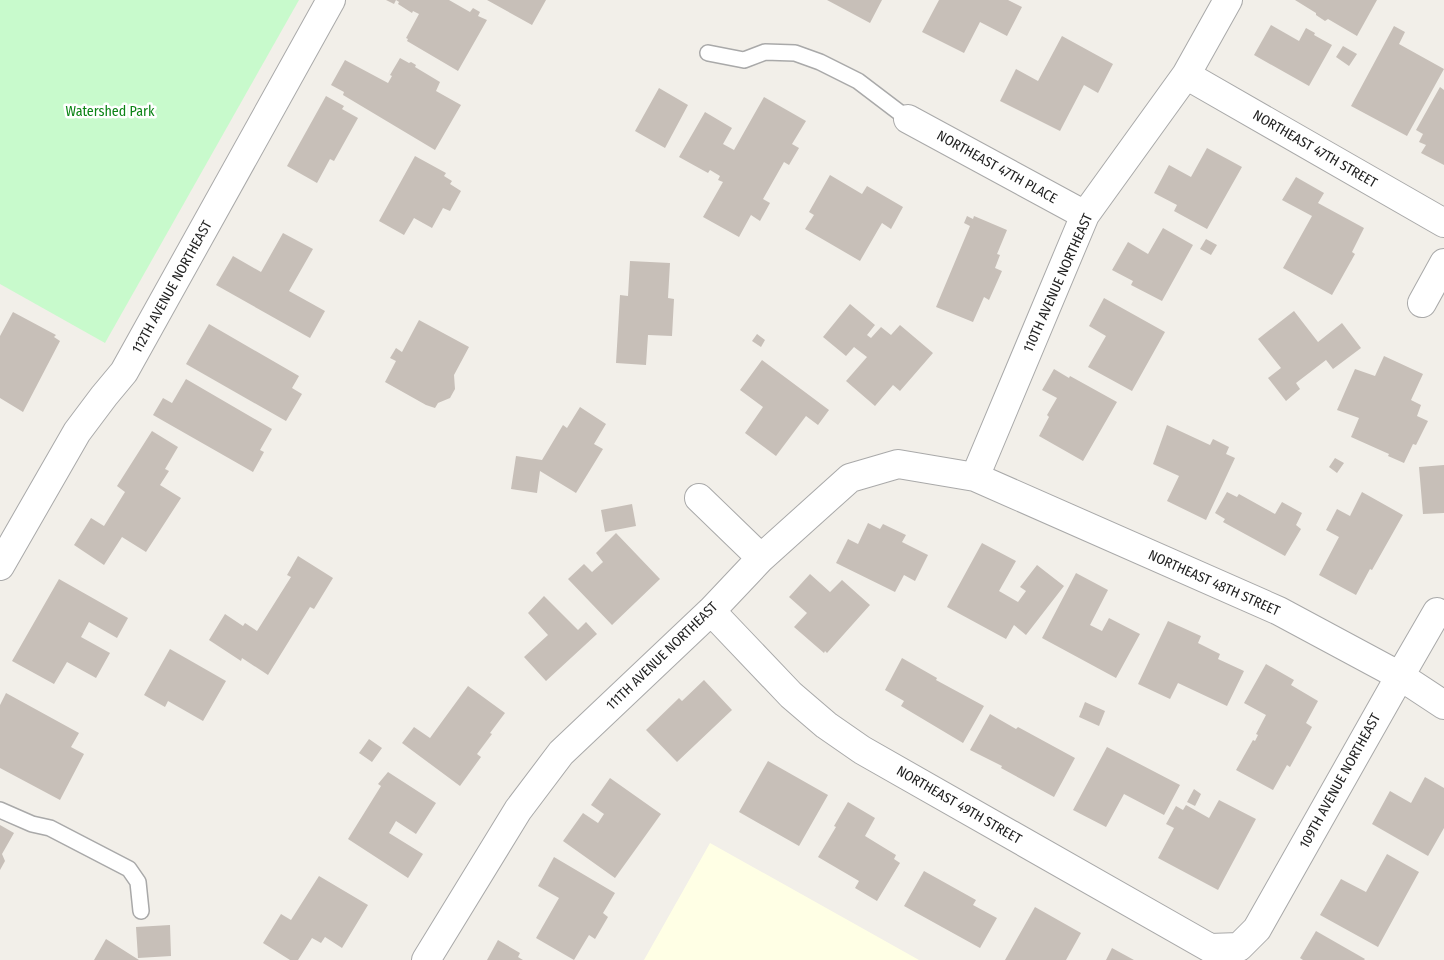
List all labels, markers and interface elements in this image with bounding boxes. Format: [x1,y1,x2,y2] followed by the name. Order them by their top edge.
[66,103,155,120] park label: Watershed Park
[1250,106,1381,192] street label: NORTHEAST 47TH STREET
[934,127,1060,207] street label: NORTHEAST 47TH PLACE
[1020,211,1096,355] street label: 110TH AVENUE NORTHEAST
[128,217,216,356] street label: 112TH AVENUE NORTHEAST
[1146,546,1283,620] street label: NORTHEAST 48TH STREET
[603,598,722,714] street label: 111TH AVENUE NORTHEAST
[1296,710,1384,851] street label: 109TH AVENUE NORTHEAST
[893,762,1025,848] street label: NORTHEAST 49TH STREET

